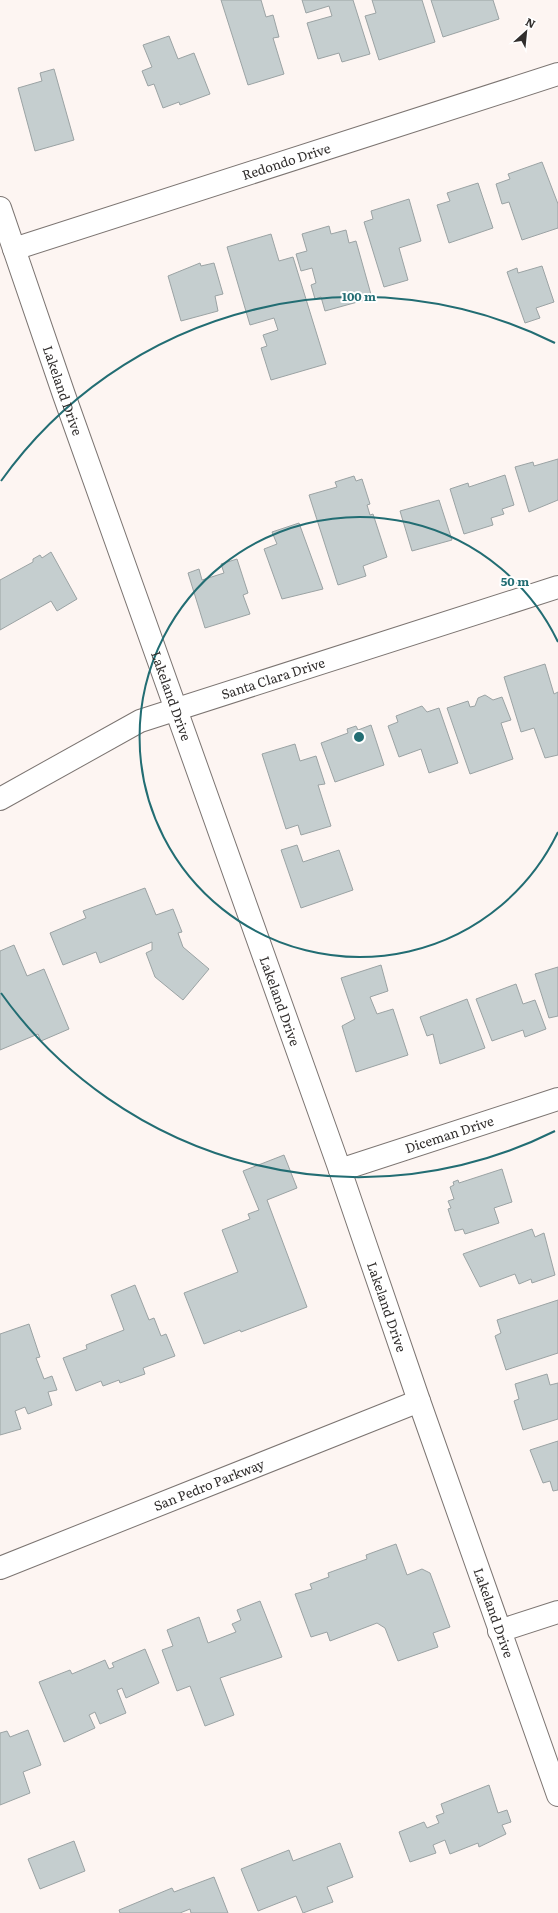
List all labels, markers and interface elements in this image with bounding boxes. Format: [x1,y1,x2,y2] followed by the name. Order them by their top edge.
[506,12,546,52] north arrow
[523,13,539,31] text: N
[239,138,333,184] street label: Redondo Drive
[342,287,376,305] text: 100 m
[39,343,88,438] street label: Lakeland Drive
[501,572,529,590] text: 50 m
[147,648,196,743] street label: Lakeland Drive
[219,652,327,703] street label: Santa Clara Drive
[352,730,366,744] centre of rings
[256,953,305,1049] street label: Lakeland Drive
[402,1111,496,1157] street label: Diceman Drive
[363,1259,412,1355] street label: Lakeland Drive
[151,1453,267,1515] street label: San Pedro Parkway
[470,1565,519,1660] street label: Lakeland Drive

